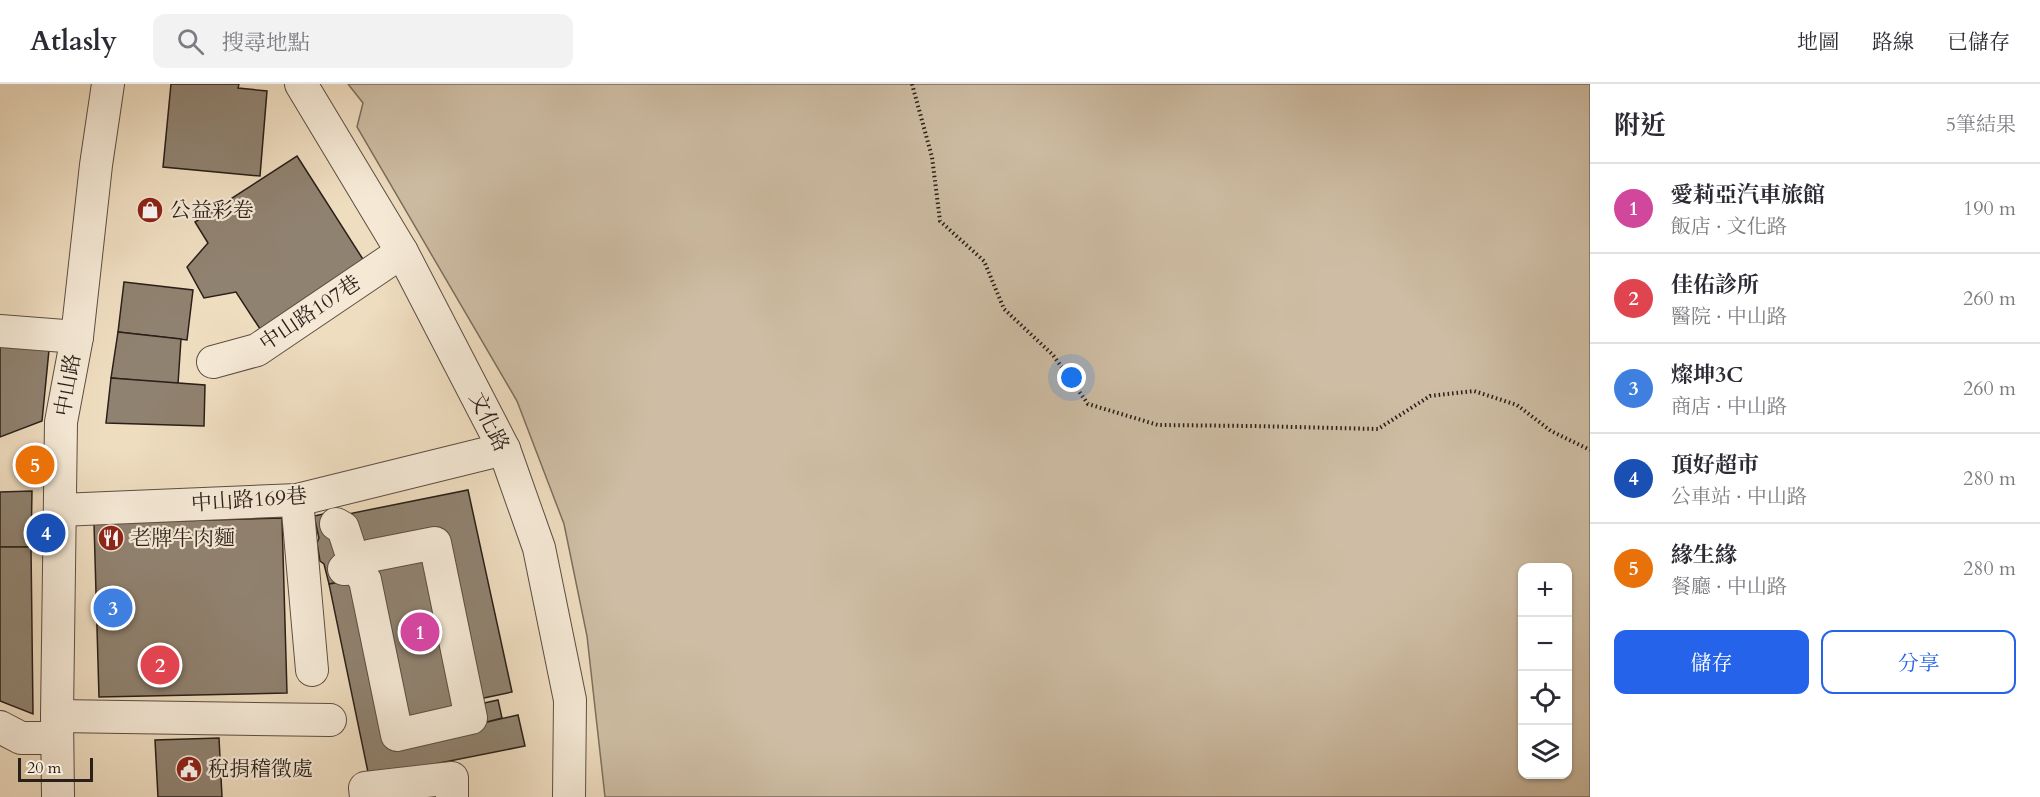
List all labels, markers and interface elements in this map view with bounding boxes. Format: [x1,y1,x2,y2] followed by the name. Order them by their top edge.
[153,14,573,68] search box
[30,22,117,60] text: Atlasly
[174,25,207,58] icon: search
[222,28,310,58] text: 搜尋地點
[1797,28,1839,57] text: 地圖
[1872,28,1914,57] text: 路線
[1947,28,2010,57] text: 已儲存
[1614,108,1666,143] text: 附近
[1946,111,2016,138] text: 5筆結果
[1671,180,1825,210] text: 愛莉亞汽車旅館
[135,195,165,225] shop icon: 公益彩卷
[1628,195,1639,222] text: 1
[1963,195,2016,222] text: 190 m
[170,196,254,225] place label: 公益彩卷
[1671,213,1787,240] text: 飯店 · 文化路
[254,268,366,358] street label: 中山路107巷
[1671,270,1759,300] text: 佳佑診所
[1628,285,1639,312] text: 2
[1963,285,2016,312] text: 260 m
[1671,303,1787,330] text: 醫院 · 中山路
[48,351,88,419] street label: 中山路
[1671,360,1743,390] text: 燦坤3C
[1057,363,1086,392] your location
[1628,375,1639,402] text: 3
[1963,375,2016,402] text: 260 m
[462,387,516,457] street label: 文化路
[1671,393,1787,420] text: 商店 · 中山路
[15,442,54,488] pin: 5
[1671,450,1759,480] text: 頂好超市
[1628,465,1639,492] text: 4
[1963,465,2016,492] text: 280 m
[190,481,308,519] street label: 中山路169巷
[1671,483,1807,510] text: 公車站 · 中山路
[26,510,66,556] pin: 4
[96,523,126,553] restaurant icon: 老牌牛肉麵
[130,524,235,553] place label: 老牌牛肉麵
[1671,540,1737,570] text: 緣生緣
[1628,555,1639,582] text: 5
[1963,555,2016,582] text: 280 m
[1518,563,1572,779] map controls
[1518,563,1572,617] button: +
[1671,573,1787,600] text: 餐廳 · 中山路
[94,586,132,630] pin: 3
[400,610,440,654] pin: 1
[1518,617,1572,671] button: −
[1614,630,1809,694] button: 儲存
[1821,630,2016,694] button: 分享
[140,642,180,688] pin: 2
[1518,671,1572,725] button: locate
[1518,725,1572,779] button: layers
[174,754,204,784] public building icon: 稅捐稽徵處
[18,755,93,782] scale bar
[208,755,313,784] place label: 稅捐稽徵處
[27,757,61,779] text: 20 m

